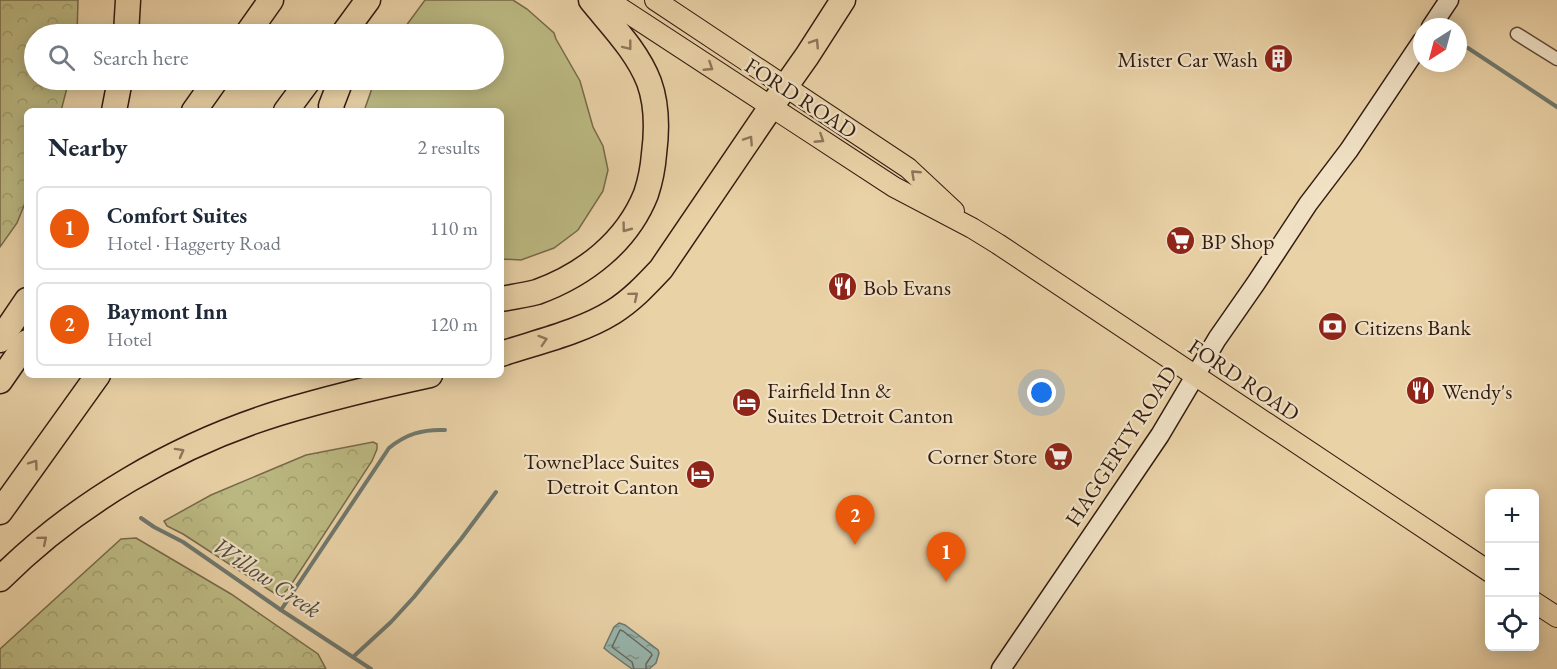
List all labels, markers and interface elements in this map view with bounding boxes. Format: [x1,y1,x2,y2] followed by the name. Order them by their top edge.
[1413,18,1467,72] north arrow
[24,24,504,90] search box
[620,39,631,50] one-way arrow
[808,39,820,49] one-way arrow
[45,41,78,74] icon: search
[93,43,188,72] text: Search here
[1263,43,1295,75] building icon: Mister Car Wash
[1117,45,1258,74] place label: Mister Car Wash
[739,51,863,145] street label: FORD ROAD
[702,60,713,71] one-way arrow
[48,130,128,164] text: Nearby
[813,132,824,143] one-way arrow
[417,134,480,160] text: 2 results
[742,135,753,146] one-way arrow
[911,170,921,181] one-way arrow
[107,201,247,230] text: Comfort Suites
[64,215,75,241] text: 1
[430,215,478,241] text: 110 m
[622,221,633,232] one-way arrow
[1164,225,1196,257] supermarket icon: BP Shop
[1201,227,1274,256] place label: BP Shop
[107,230,281,256] text: Hotel · Haggerty Road
[826,271,858,303] restaurant icon: Bob Evans
[863,273,951,302] place label: Bob Evans
[627,293,638,304] one-way arrow
[107,297,228,326] text: Baymont Inn
[64,311,75,337] text: 2
[430,311,478,337] text: 120 m
[1317,311,1349,343] bank icon: Citizens Bank
[1354,313,1472,342] place label: Citizens Bank
[107,326,152,352] text: Hotel
[1183,332,1305,428] street label: FORD ROAD
[537,335,548,348] one-way arrow
[1058,360,1184,532] street label: HAGGERTY ROAD
[1405,375,1437,407] restaurant icon: Wendy's
[767,376,954,430] place label: Fairfield Inn & Suites Detroit Canton
[1442,377,1512,406] place label: Wendy's
[1027,378,1056,407] your location
[730,387,762,419] hotel icon: Fairfield Inn & Suites Detroit Canton
[1042,440,1074,472] supermarket icon: Corner Store
[927,442,1037,471] place label: Corner Store
[523,447,679,501] place label: TownePlace Suites Detroit Canton
[174,448,184,459] one-way arrow
[684,458,716,490] hotel icon: TownePlace Suites Detroit Canton
[27,460,38,471] one-way arrow
[1485,489,1539,651] map controls
[1485,489,1539,543] button: +
[836,496,874,545] pin: 2
[207,529,327,625] water label: Willow Creek
[926,532,966,582] pin: 1
[36,537,47,548] one-way arrow
[1485,543,1539,597] button: −
[1485,597,1539,651] button: locate

